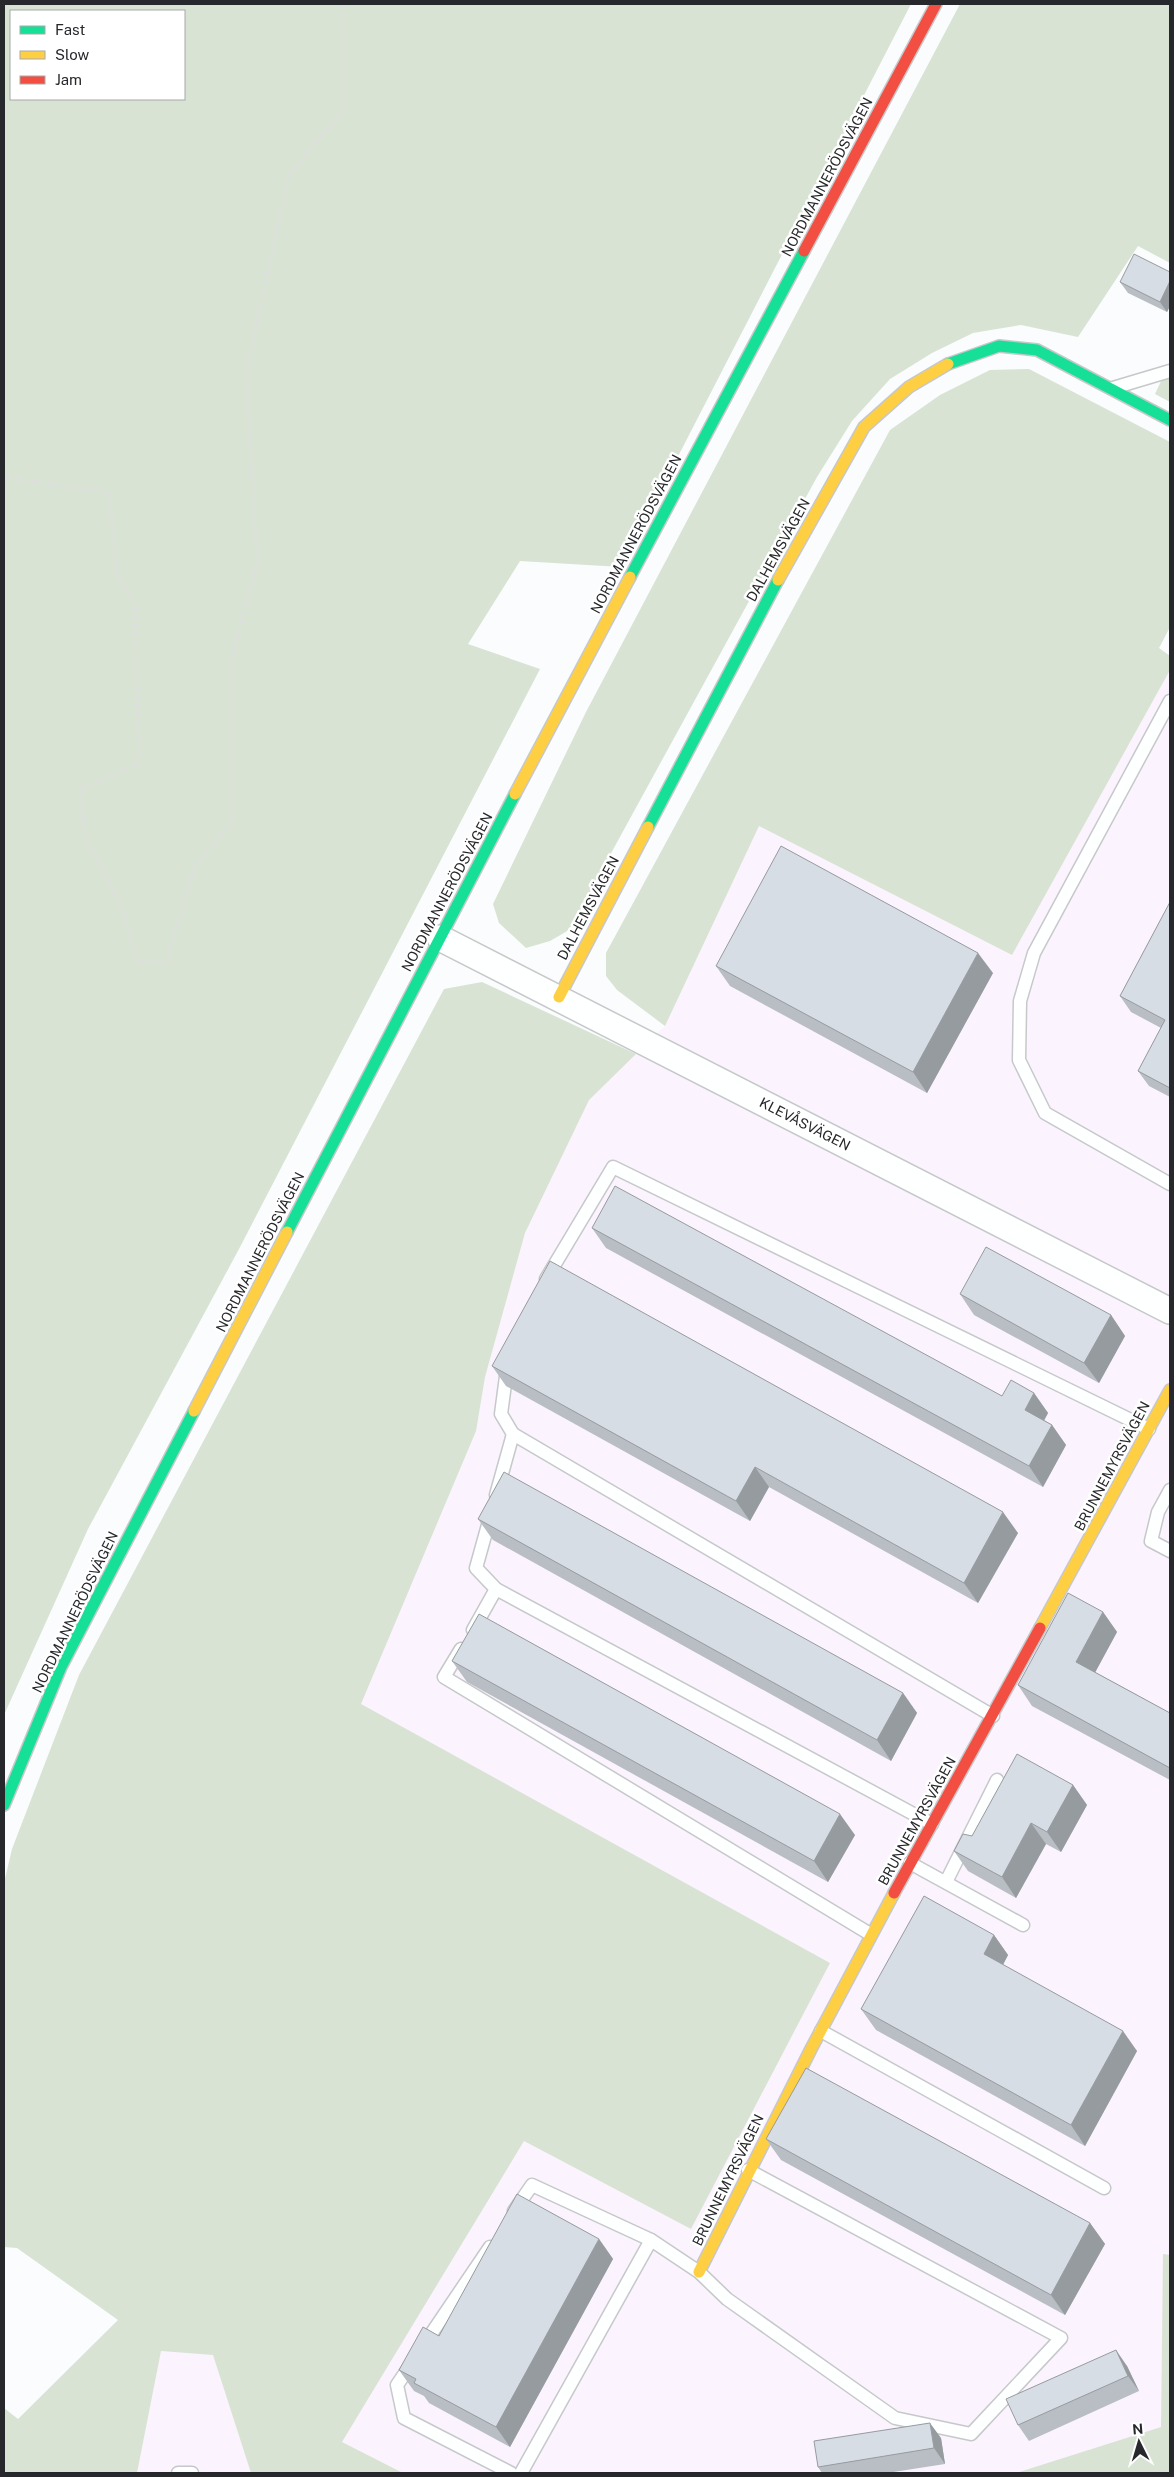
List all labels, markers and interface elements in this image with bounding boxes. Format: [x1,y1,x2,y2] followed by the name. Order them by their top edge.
[10,10,185,100] legend
[55,21,85,38] text: Fast
[55,46,90,63] text: Slow
[55,71,82,88] text: Jam
[777,94,876,259] street label: NORDMANNERÖDSVÄGEN
[586,451,685,616] street label: NORDMANNERÖDSVÄGEN
[741,495,813,604] street label: DALHEMSVÄGEN
[397,809,496,974] street label: NORDMANNERÖDSVÄGEN
[552,852,622,963] street label: DALHEMSVÄGEN
[757,1092,854,1154] street label: KLEVÅSVÄGEN
[211,1168,307,1335] street label: NORDMANNERÖDSVÄGEN
[1069,1398,1153,1534] street label: BRUNNEMYRSVÄGEN
[27,1528,121,1695] street label: NORDMANNERÖDSVÄGEN
[873,1753,959,1888] street label: BRUNNEMYRSVÄGEN
[687,2111,767,2248] street label: BRUNNEMYRSVÄGEN
[1114,2417,1164,2467] north arrow
[1132,2421,1144,2437] text: N

